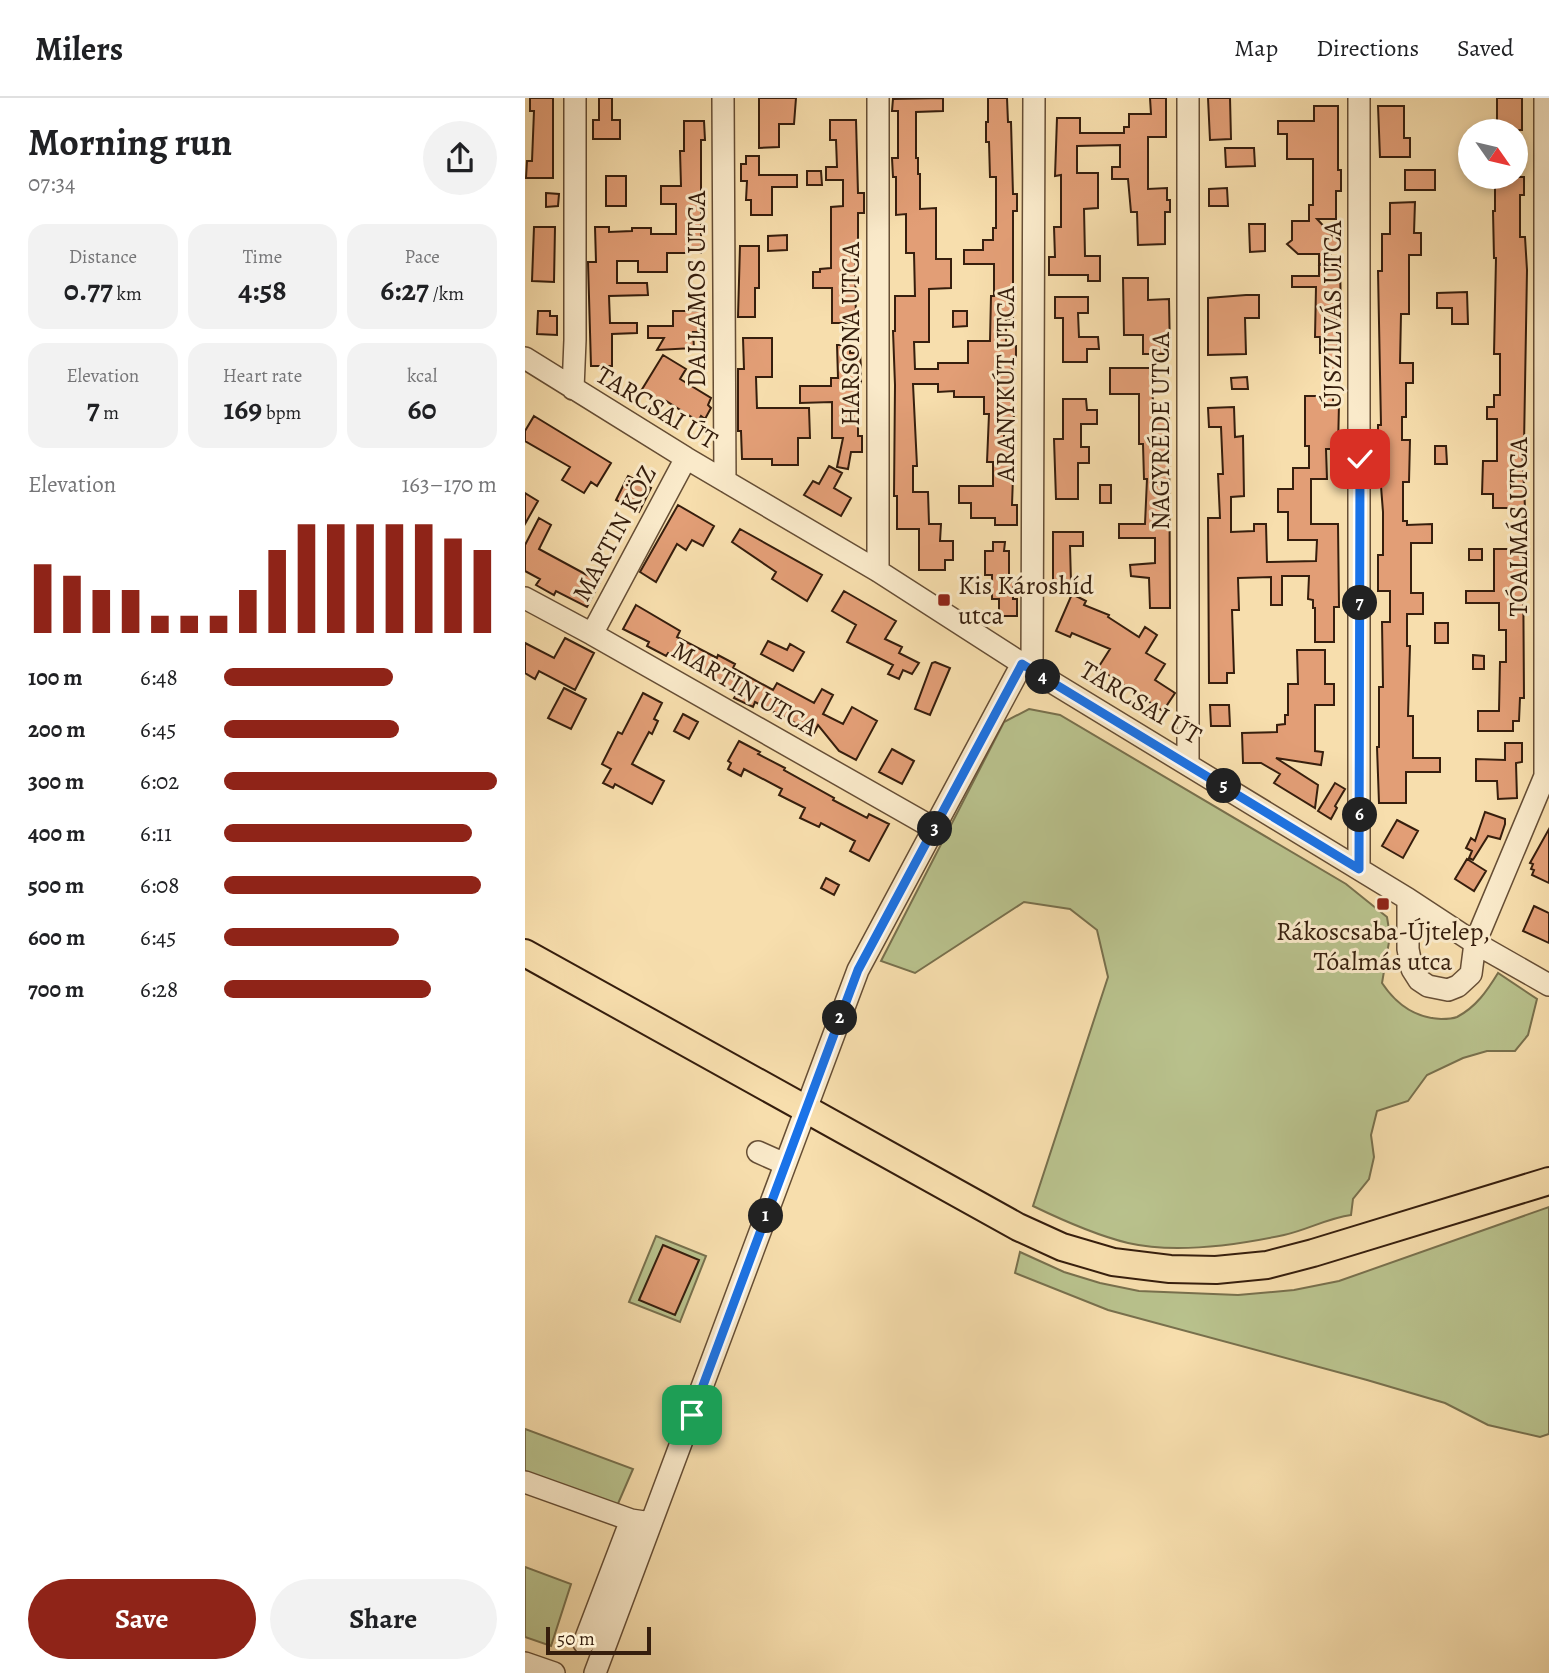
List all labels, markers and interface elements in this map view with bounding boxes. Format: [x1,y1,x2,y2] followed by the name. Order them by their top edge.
[35,26,123,71] text: Milers
[1234,32,1278,64] text: Map
[1316,32,1419,64] text: Directions
[1457,32,1514,64] text: Saved
[28,116,232,168] text: Morning run
[1458,119,1528,189] north arrow
[1458,119,1528,189] map controls
[423,121,497,195] button: share
[28,168,75,199] text: 07:34
[679,190,714,387] street label: DALLAMOS UTCA
[1315,220,1350,409] street label: ÚJSZILVÁS UTCA
[833,241,868,426] street label: HARSONA UTCA
[69,244,137,270] text: Distance
[243,244,282,270] text: Time
[405,244,440,270] text: Pace
[64,270,113,310] text: 0.77
[238,270,287,310] text: 4:58
[380,270,429,310] text: 6:27
[113,281,142,307] text: km
[429,281,464,307] text: /km
[988,286,1023,483] street label: ARANYKÚT UTCA
[1143,331,1178,530] street label: NAGYRÉDE UTCA
[589,357,724,457] street label: TARCSAI ÚT
[66,363,139,389] text: Elevation
[223,363,302,389] text: Heart rate
[407,363,437,389] text: kcal
[87,389,99,429] text: 7
[224,389,262,429] text: 169
[408,389,437,429] text: 60
[99,400,119,426] text: m
[262,400,301,426] text: bpm
[1330,429,1390,489] pin
[1501,437,1536,617] street label: TÓALMÁS UTCA
[1341,440,1379,478] icon: check
[564,459,665,607] street label: MARTIN KÖZ
[28,469,116,500] text: Elevation
[401,469,497,500] text: 163–170 m
[958,568,1094,633] place label: Kis Károshíd utca
[1343,586,1377,620] pin: 7
[1355,589,1364,615] text: 7
[936,592,952,608] marker: Kis Károshíd utca
[665,632,825,745] street label: MARTIN UTCA
[1073,652,1208,752] street label: TARCSAI ÚT
[1025,660,1061,694] pin: 4
[28,662,83,693] text: 100 m
[140,662,178,693] text: 6:48
[1038,663,1047,689] text: 4
[28,714,86,745] text: 200 m
[140,714,176,745] text: 6:45
[28,766,84,797] text: 300 m
[140,766,179,797] text: 6:02
[1207,768,1241,804] pin: 5
[1219,772,1228,798] text: 5
[1343,798,1377,832] pin: 6
[1355,801,1364,827] text: 6
[917,812,953,846] pin: 3
[930,815,939,841] text: 3
[28,818,85,849] text: 400 m
[140,818,172,849] text: 6:11
[28,870,84,901] text: 500 m
[140,870,180,901] text: 6:08
[1375,896,1391,912] marker: Rákoscsaba-Újtelep, Tóalmás utca
[1276,914,1490,979] place label: Rákoscsaba-Újtelep, Tóalmás utca
[28,922,85,953] text: 600 m
[140,922,176,953] text: 6:45
[28,974,84,1005] text: 700 m
[140,974,178,1005] text: 6:28
[823,1000,857,1035] pin: 2
[835,1004,844,1030] text: 2
[749,1198,783,1234] pin: 1
[762,1202,769,1228] text: 1
[662,1385,722,1445] pin
[673,1396,711,1434] icon: arrive
[28,1579,256,1659] button: Save
[270,1579,497,1659] button: Share
[546,1624,651,1656] scale bar
[557,1626,595,1652] text: 50 m

